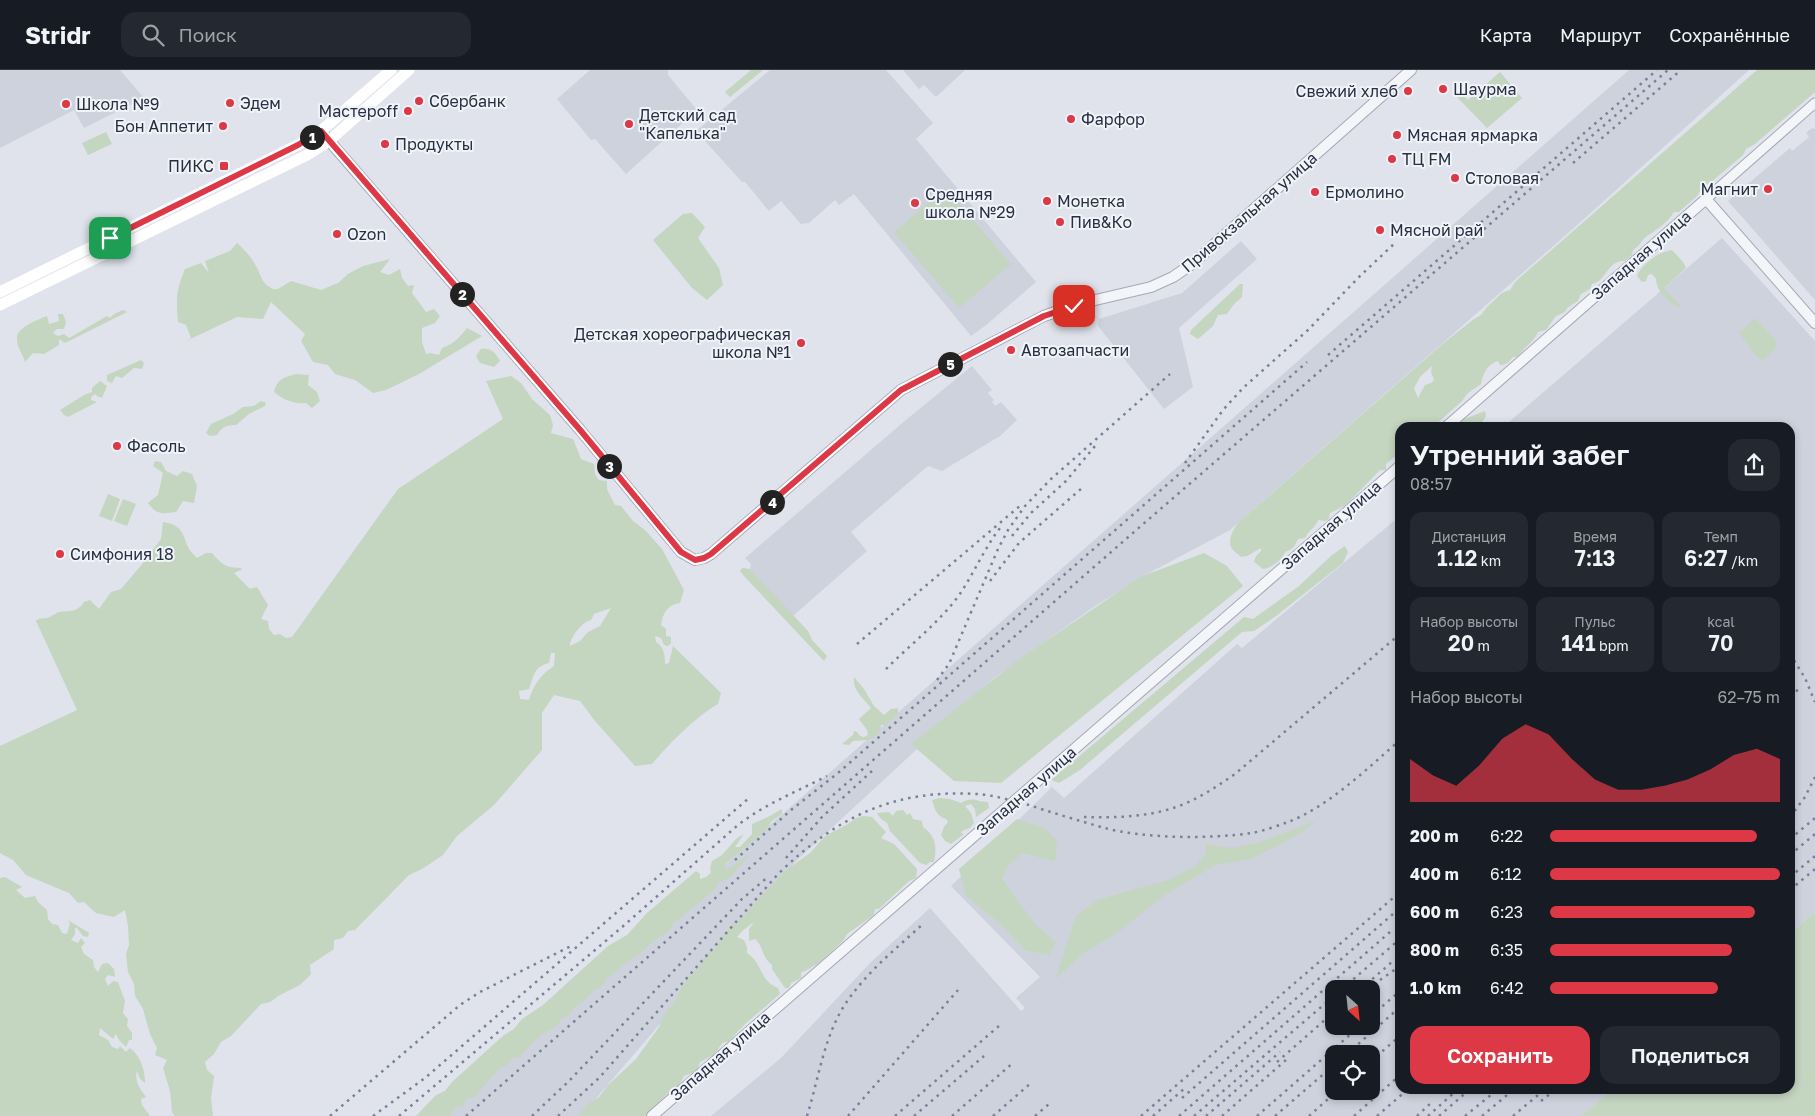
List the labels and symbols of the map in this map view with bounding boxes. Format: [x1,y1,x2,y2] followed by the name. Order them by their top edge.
[1453,79,1517,99] place label: Шаурма
[1296,81,1398,101] place label: Свежий хлеб
[1437,83,1449,95] marker: Шаурма
[1402,85,1414,97] marker: Свежий хлеб
[429,91,506,111] place label: Сбербанк
[240,93,281,113] place label: Эдем
[76,94,159,114] place label: Школа №9
[413,95,425,107] marker: Сбербанк
[224,97,236,109] marker: Эдем
[60,98,72,110] marker: Школа №9
[318,101,398,121] place label: Мастерoff
[402,105,414,117] marker: Мастерoff
[639,105,737,143] place label: Детский сад "Капелька"
[1081,109,1145,129] place label: Фарфор
[1065,113,1077,125] marker: Фарфор
[115,116,213,136] place label: Бон Аппетит
[623,118,635,130] marker: Детский сад "Капелька"
[217,120,229,132] marker: Бон Аппетит
[300,124,324,150] pin: 1
[1407,125,1538,145] place label: Мясная ярмарка
[1391,129,1403,141] marker: Мясная ярмарка
[395,134,473,154] place label: Продукты
[379,138,391,150] marker: Продукты
[1177,148,1321,276] street label: Привокзальная улица
[1402,149,1451,169] place label: ТЦ FM
[1386,153,1398,165] marker: ТЦ FM
[168,156,214,176] place label: ПИКС
[218,160,230,172] marker: ПИКС
[1465,168,1539,188] place label: Столовая
[1449,172,1461,184] marker: Столовая
[1700,179,1758,199] place label: Магнит
[1325,182,1404,202] place label: Ермолино
[1762,183,1774,195] marker: Магнит
[925,184,1015,222] place label: Средняя школа №29
[1309,186,1321,198] marker: Ермолино
[1057,191,1125,211] place label: Монетка
[1041,195,1053,207] marker: Монетка
[909,197,921,209] marker: Средняя школа №29
[1587,206,1695,304] street label: Западная улица
[1070,212,1132,232] place label: Пив&Ко
[1054,216,1066,228] marker: Пив&Ко
[89,217,131,259] pin
[1390,220,1483,240] place label: Мясной рай
[347,224,386,244] place label: Ozon
[1374,224,1386,236] marker: Мясной рай
[331,228,343,240] marker: Ozon
[450,282,474,306] pin: 2
[1053,285,1095,327] pin
[574,324,791,362] place label: Детская хореографическая школа №1
[795,337,807,349] marker: Детская хореографическая школа №1
[1021,340,1129,360] place label: Автозапчасти
[1005,344,1017,356] marker: Автозапчасти
[938,352,962,376] pin: 5
[127,436,186,456] place label: Фасоль
[111,440,123,452] marker: Фасоль
[596,454,622,478] pin: 3
[1277,476,1385,574] street label: Западная улица
[760,490,784,514] pin: 4
[70,544,174,564] place label: Симфония 18
[54,548,66,560] marker: Симфония 18
[972,742,1080,840] street label: Западная улица
[1325,980,1380,1035] north arrow
[666,1007,774,1105] street label: Западная улица

